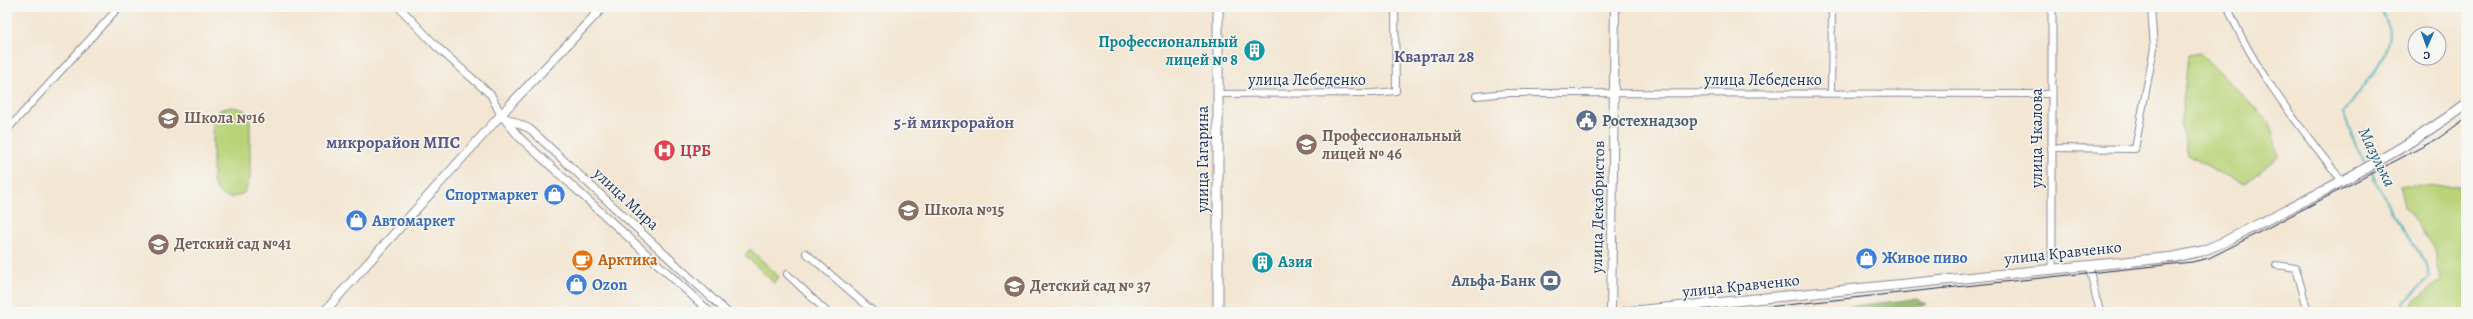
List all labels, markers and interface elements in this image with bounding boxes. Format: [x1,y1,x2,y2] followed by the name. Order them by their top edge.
[2407,26,2447,66] north arrow
[1098,31,1238,71] place label: Профессиональный лицей № 8
[1241,38,1267,64] building icon: Профессиональный лицей № 8
[1394,45,1474,68] district label: Квартал 28
[2423,48,2430,63] text: С
[1247,69,1366,91] street label: улица Лебеденко
[1703,69,1822,91] street label: улица Лебеденко
[2026,87,2048,189] street label: улица Чкалова
[156,105,182,131] school or university icon: Школа №16
[1192,105,1214,213] street label: улица Гагарина
[184,107,266,129] place label: Школа №16
[1573,108,1599,134] public building icon: Ростехнадзор
[1602,110,1698,132] place label: Ростехнадзор
[894,111,1014,134] district label: 5-й микрорайон
[2353,123,2401,191] water label: Мазулька
[1321,125,1462,165] place label: Профессиональный лицей № 46
[326,131,460,154] district label: микрорайон МПС
[1294,132,1320,158] school or university icon: Профессиональный лицей № 46
[652,138,678,164] hospital icon: ЦРБ
[680,140,711,162] place label: ЦРБ
[1586,140,1610,275] street label: улица Декабристов
[588,162,664,236] street label: улица Мира
[541,182,567,208] shop icon: Спортмаркет
[445,184,539,206] place label: Спортмаркет
[895,197,921,223] school or university icon: Школа №15
[924,199,1005,221] place label: Школа №15
[344,208,370,234] shop icon: Автомаркет
[371,210,456,232] place label: Автомаркет
[145,231,171,257] school or university icon: Детский сад №41
[174,233,291,255] place label: Детский сад №41
[2002,236,2123,270] street label: улица Кравченко
[1854,245,1880,271] shop icon: Живое пиво
[569,247,595,273] cafe icon: Арктика
[1882,247,1968,269] place label: Живое пиво
[597,249,658,271] place label: Арктика
[1249,249,1275,275] building icon: Азия
[1277,251,1313,273] place label: Азия
[1538,268,1564,294] bank icon: Альфа-Банк
[1680,269,1801,303] street label: улица Кравченко
[1451,270,1536,292] place label: Альфа-Банк
[563,272,589,298] shop icon: Ozon
[1001,273,1027,299] school or university icon: Детский сад № 37
[592,274,627,296] place label: Ozon
[1030,275,1151,297] place label: Детский сад № 37

